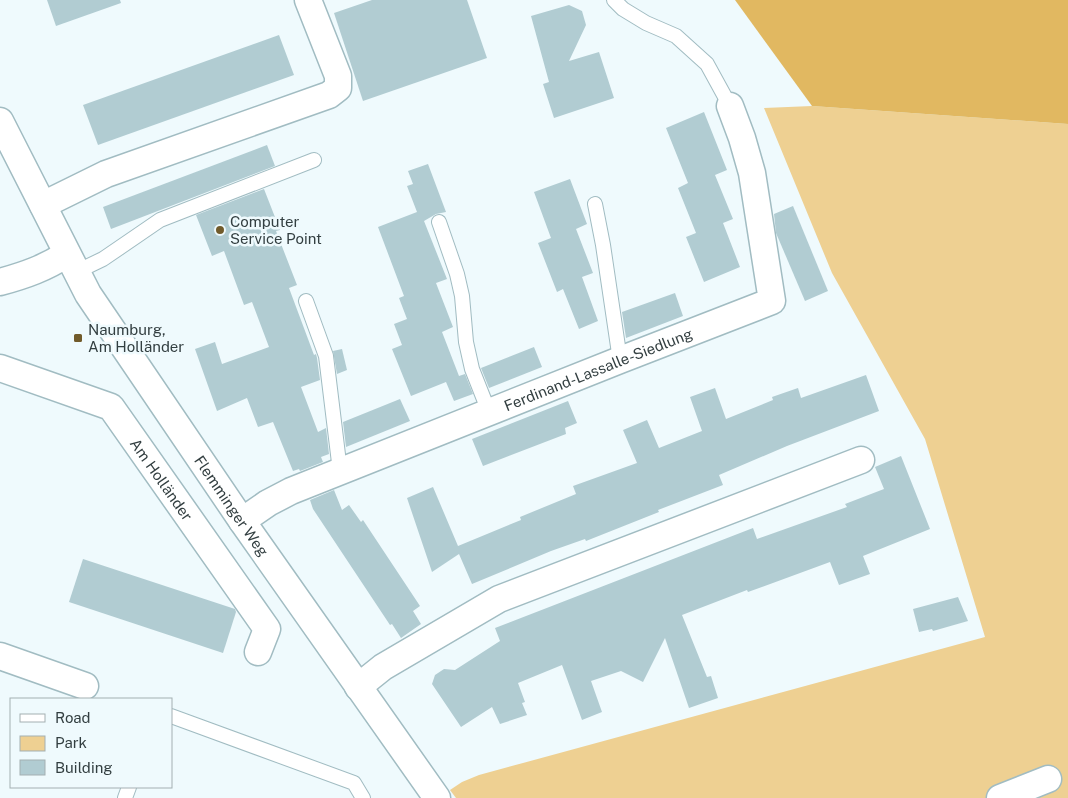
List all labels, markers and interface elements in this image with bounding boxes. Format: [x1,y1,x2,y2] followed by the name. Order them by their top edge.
[230,213,322,247] place label: Computer Service Point
[214,224,226,236] marker: Computer Service Point
[88,321,184,355] place label: Naumburg, Am Holländer
[501,324,695,414] street label: Ferdinand-Lassalle-Siedlung
[72,332,84,344] marker: Naumburg, Am Holländer
[127,435,196,524] street label: Am Holländer
[191,452,272,559] street label: Flemminger Weg
[10,698,172,788] legend
[55,709,91,726] text: Road
[55,734,87,751] text: Park
[55,759,113,776] text: Building

